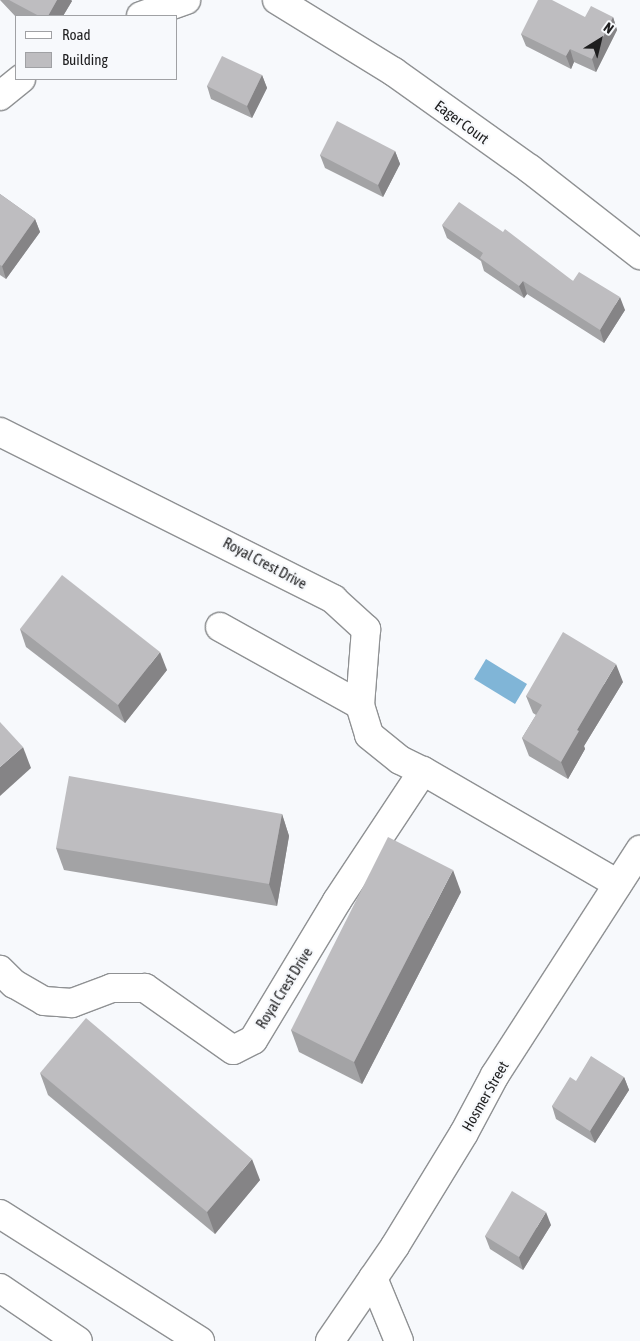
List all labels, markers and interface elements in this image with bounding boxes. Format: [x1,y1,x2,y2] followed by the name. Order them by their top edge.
[15,15,178,80] legend
[575,15,625,65] north arrow
[601,19,617,37] text: N
[62,26,91,43] text: Road
[62,51,108,68] text: Building
[431,96,493,148] street label: Eager Court
[220,533,310,593] street label: Royal Crest Drive
[252,944,316,1032] street label: Royal Crest Drive
[458,1058,512,1134] street label: Hosmer Street

